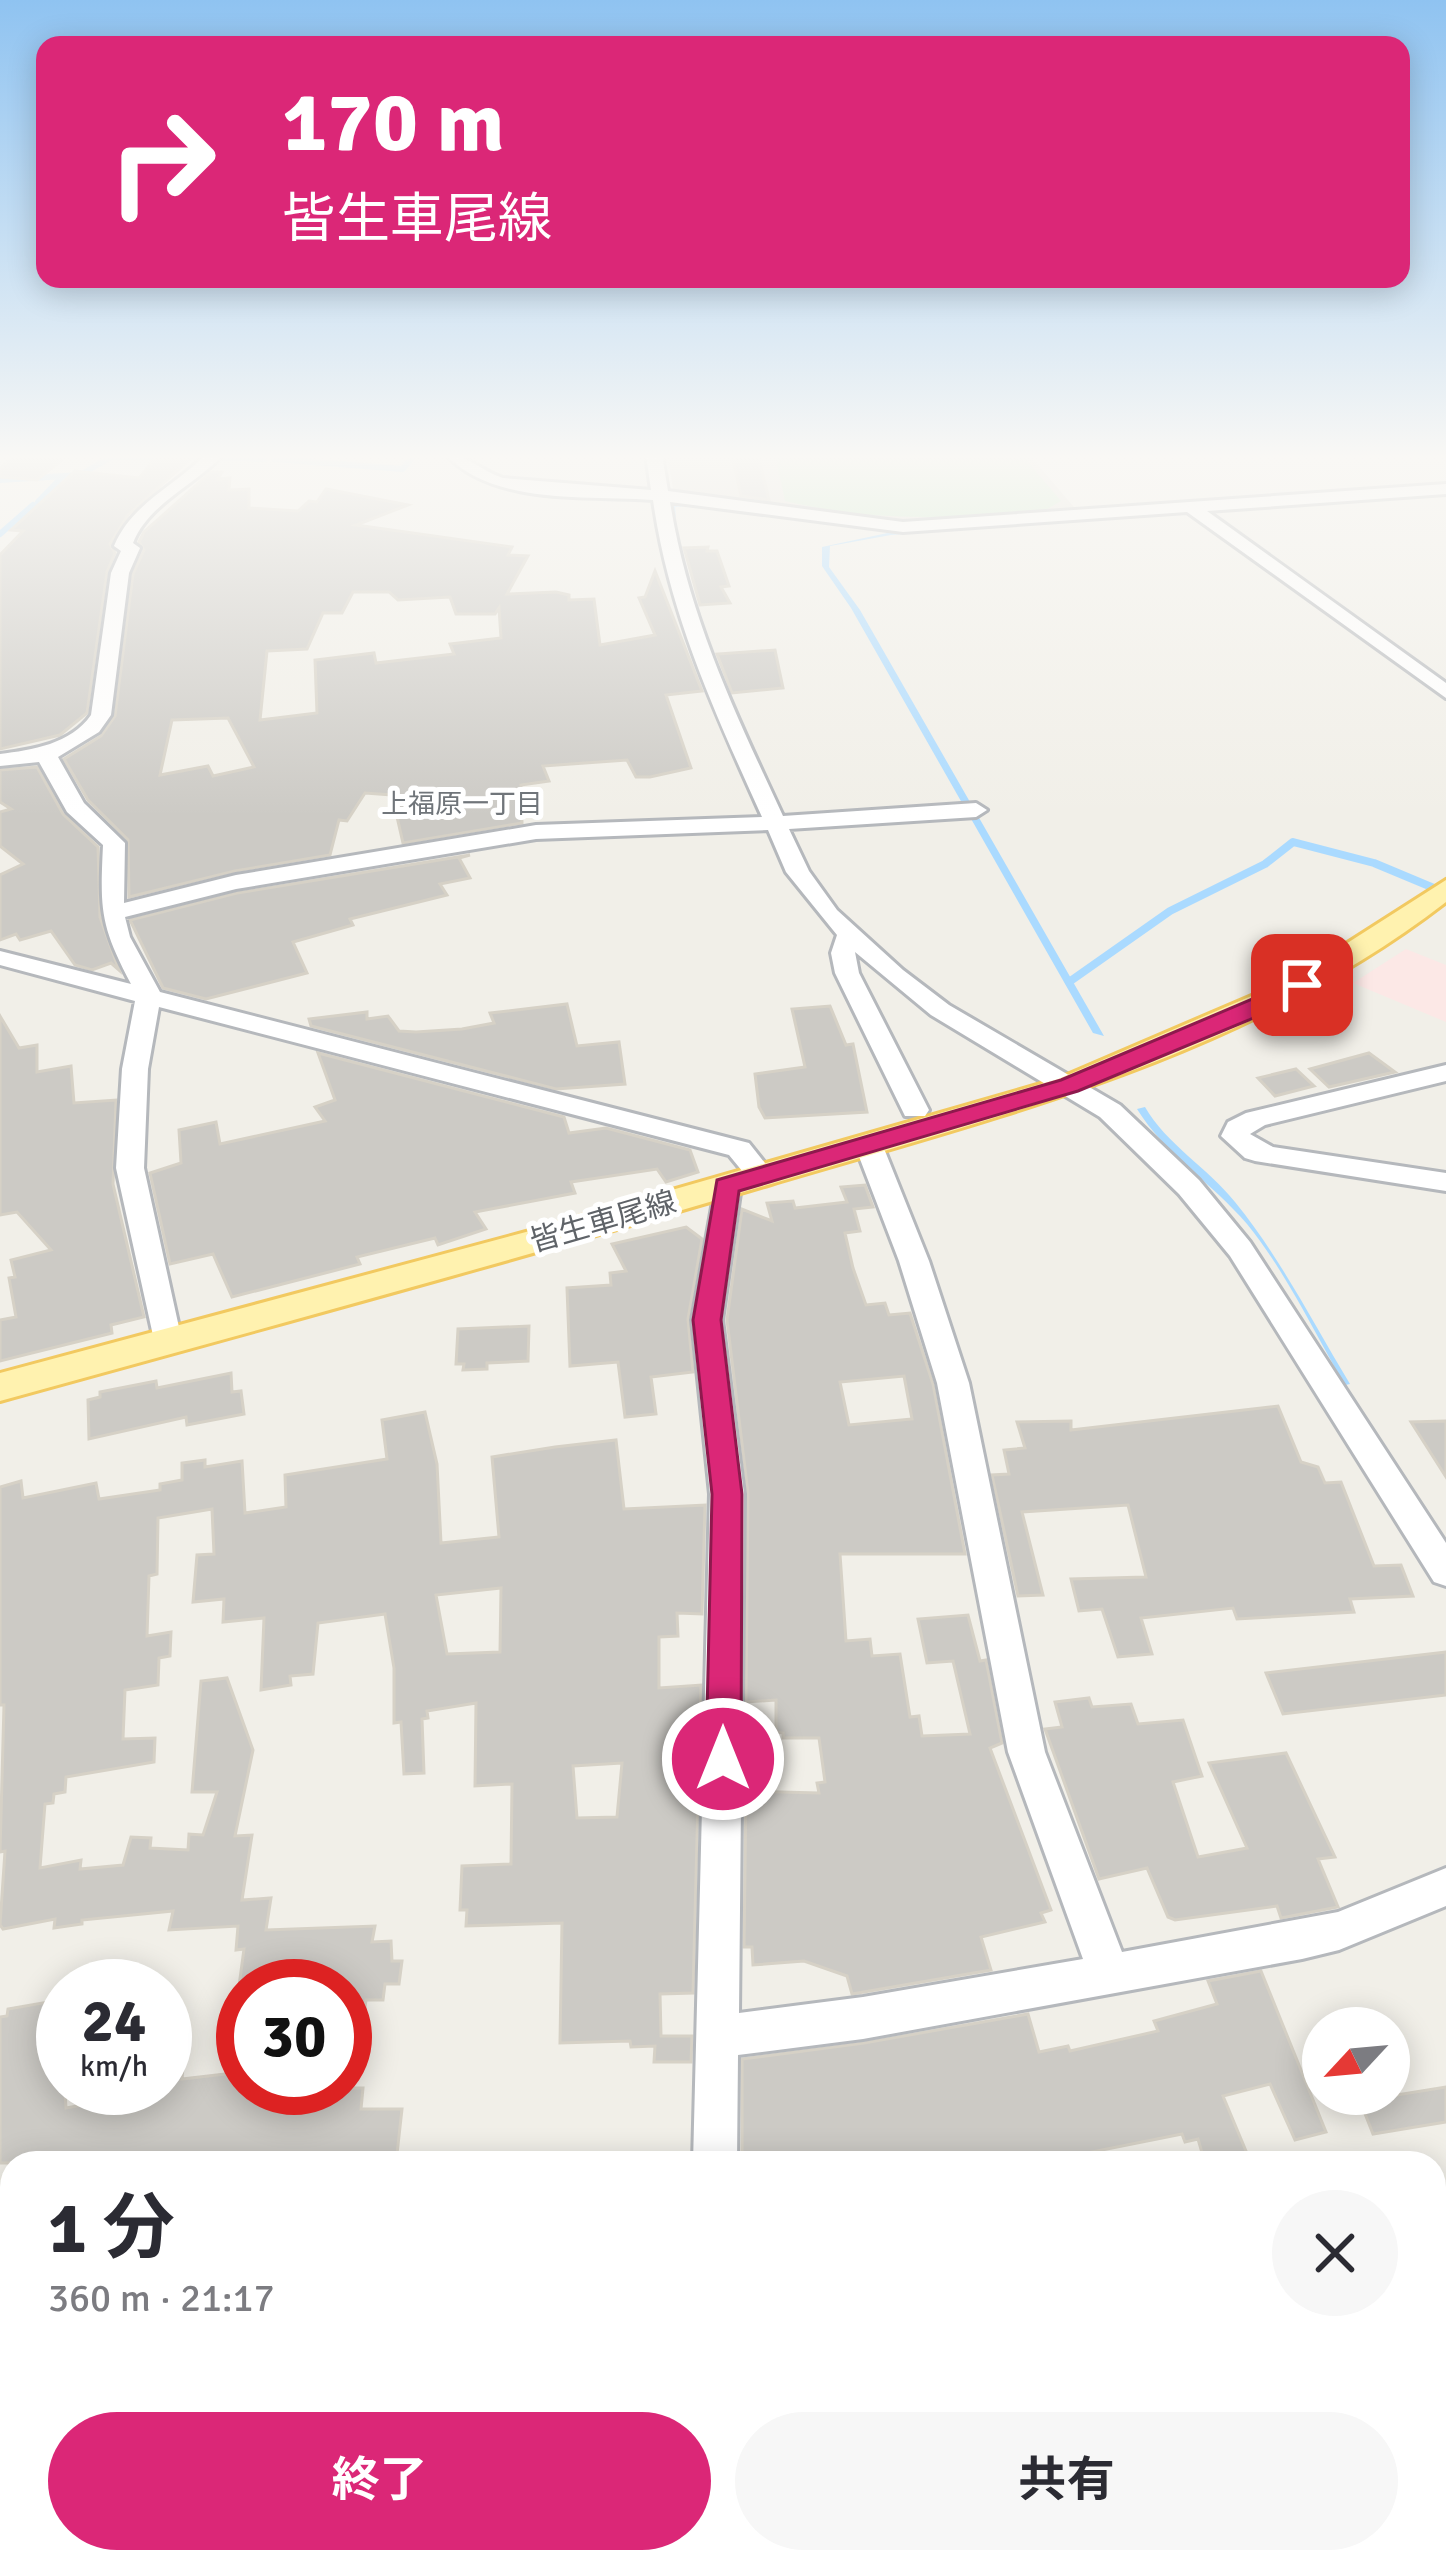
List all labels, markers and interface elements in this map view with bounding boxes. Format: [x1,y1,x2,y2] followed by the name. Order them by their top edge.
[282,71,504,175] text: 170 m
[84,84,240,240] icon: right
[282,186,552,253] text: 皆生車尾線
[381,788,543,821] district label: 上福原一丁目
[1251,934,1353,1036] pin
[1269,952,1335,1018] icon: arrive
[526,1184,680,1260] street label: 皆生車尾線
[660,1696,786,1822] position arrow
[216,1959,372,2115] speed limit sign: 30
[82,1985,146,2059] text: 24
[1302,2007,1410,2115] north arrow
[1302,2007,1410,2115] map controls
[80,2048,148,2085] text: km/h
[48,2184,175,2273] text: 1 分
[1272,2190,1398,2316] button: close
[48,2274,275,2322] text: 360 m · 21:17
[48,2412,711,2550] button: 終了
[735,2412,1398,2550] button: 共有

